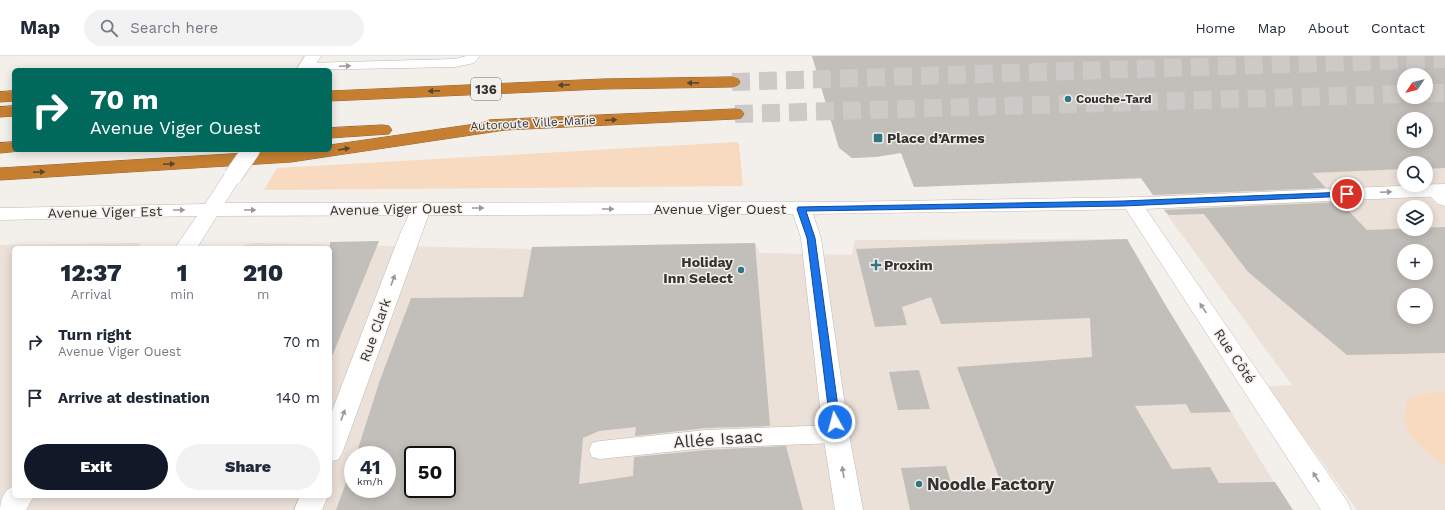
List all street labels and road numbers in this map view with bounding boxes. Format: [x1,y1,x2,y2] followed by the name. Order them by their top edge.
[471,78,501,100] road number: 136
[470,113,596,133] street label: Autoroute Ville-Marie
[330,200,463,218] street label: Avenue Viger Ouest
[654,201,787,217] street label: Avenue Viger Ouest
[48,203,163,221] street label: Avenue Viger Est
[356,296,394,364] street label: Rue Clark
[1211,326,1259,386] street label: Rue Côté
[673,426,763,452] street label: Allée Isaac

